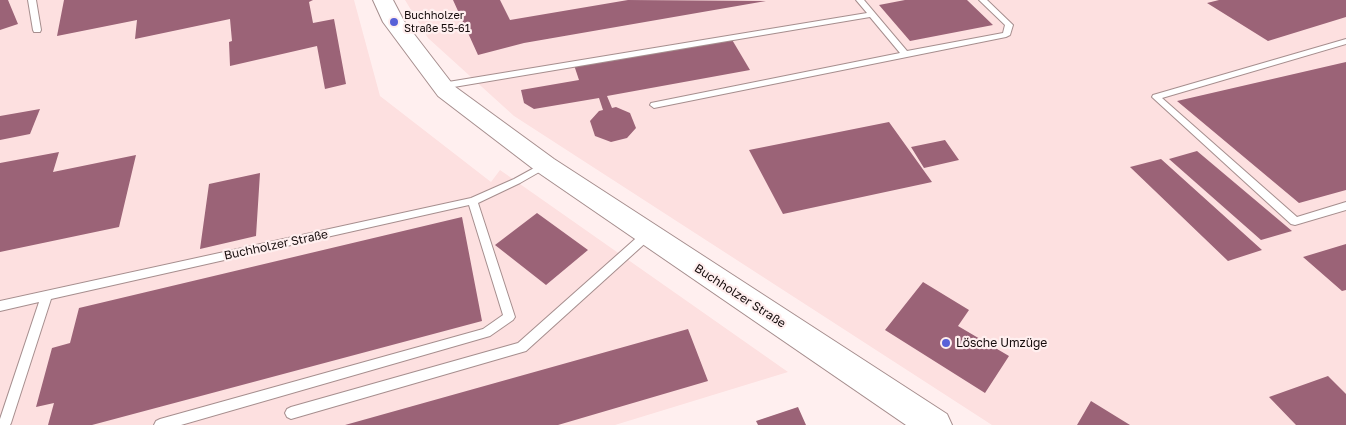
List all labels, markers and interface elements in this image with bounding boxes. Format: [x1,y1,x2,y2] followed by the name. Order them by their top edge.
[404,9,470,35] place label: Buchholzer Straße 55-61
[388,16,400,28] marker: Buchholzer Straße 55-61
[223,227,329,263] street label: Buchholzer Straße
[692,261,788,331] street label: Buchholzer Straße
[956,336,1047,350] place label: Lösche Umzüge
[940,337,952,349] marker: Lösche Umzüge

